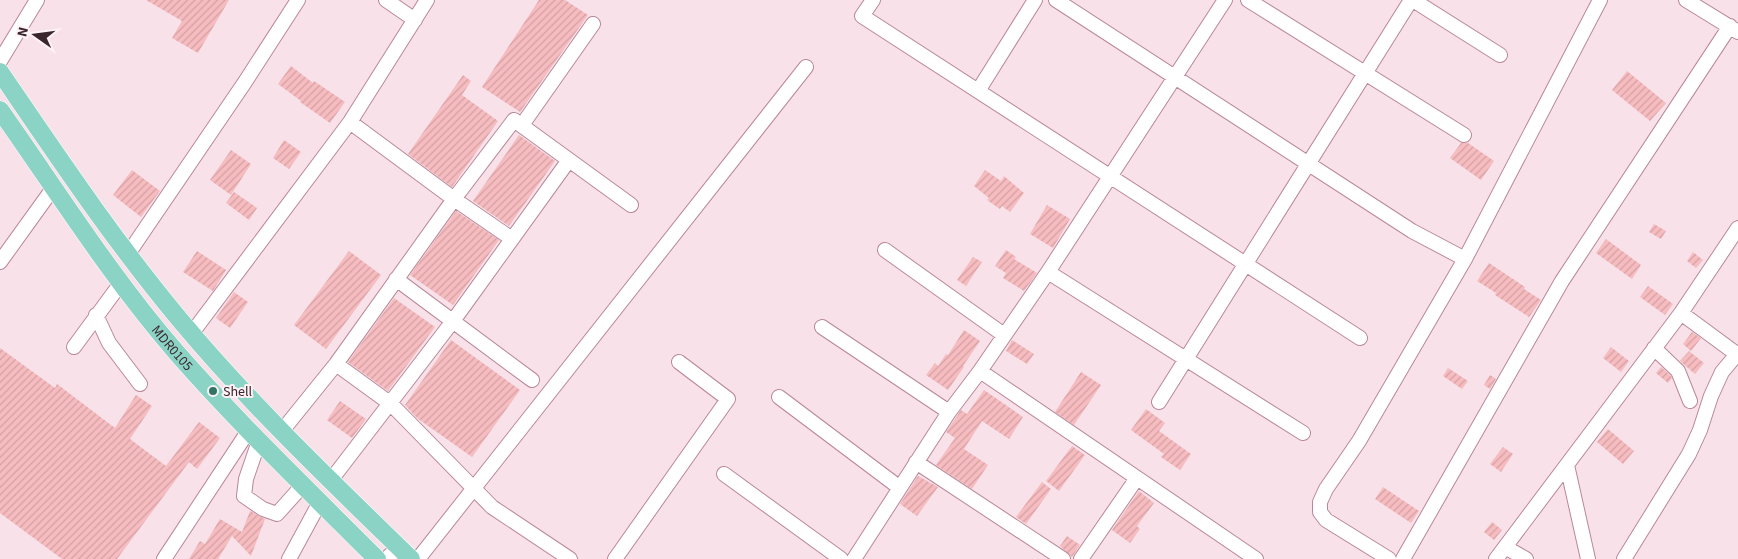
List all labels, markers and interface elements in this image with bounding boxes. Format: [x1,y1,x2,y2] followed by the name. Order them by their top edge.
[10,10,60,60] north arrow
[13,25,34,39] text: N
[146,321,197,376] street label: MDR0105
[223,382,253,402] place label: Shell
[207,385,219,397] marker: Shell

